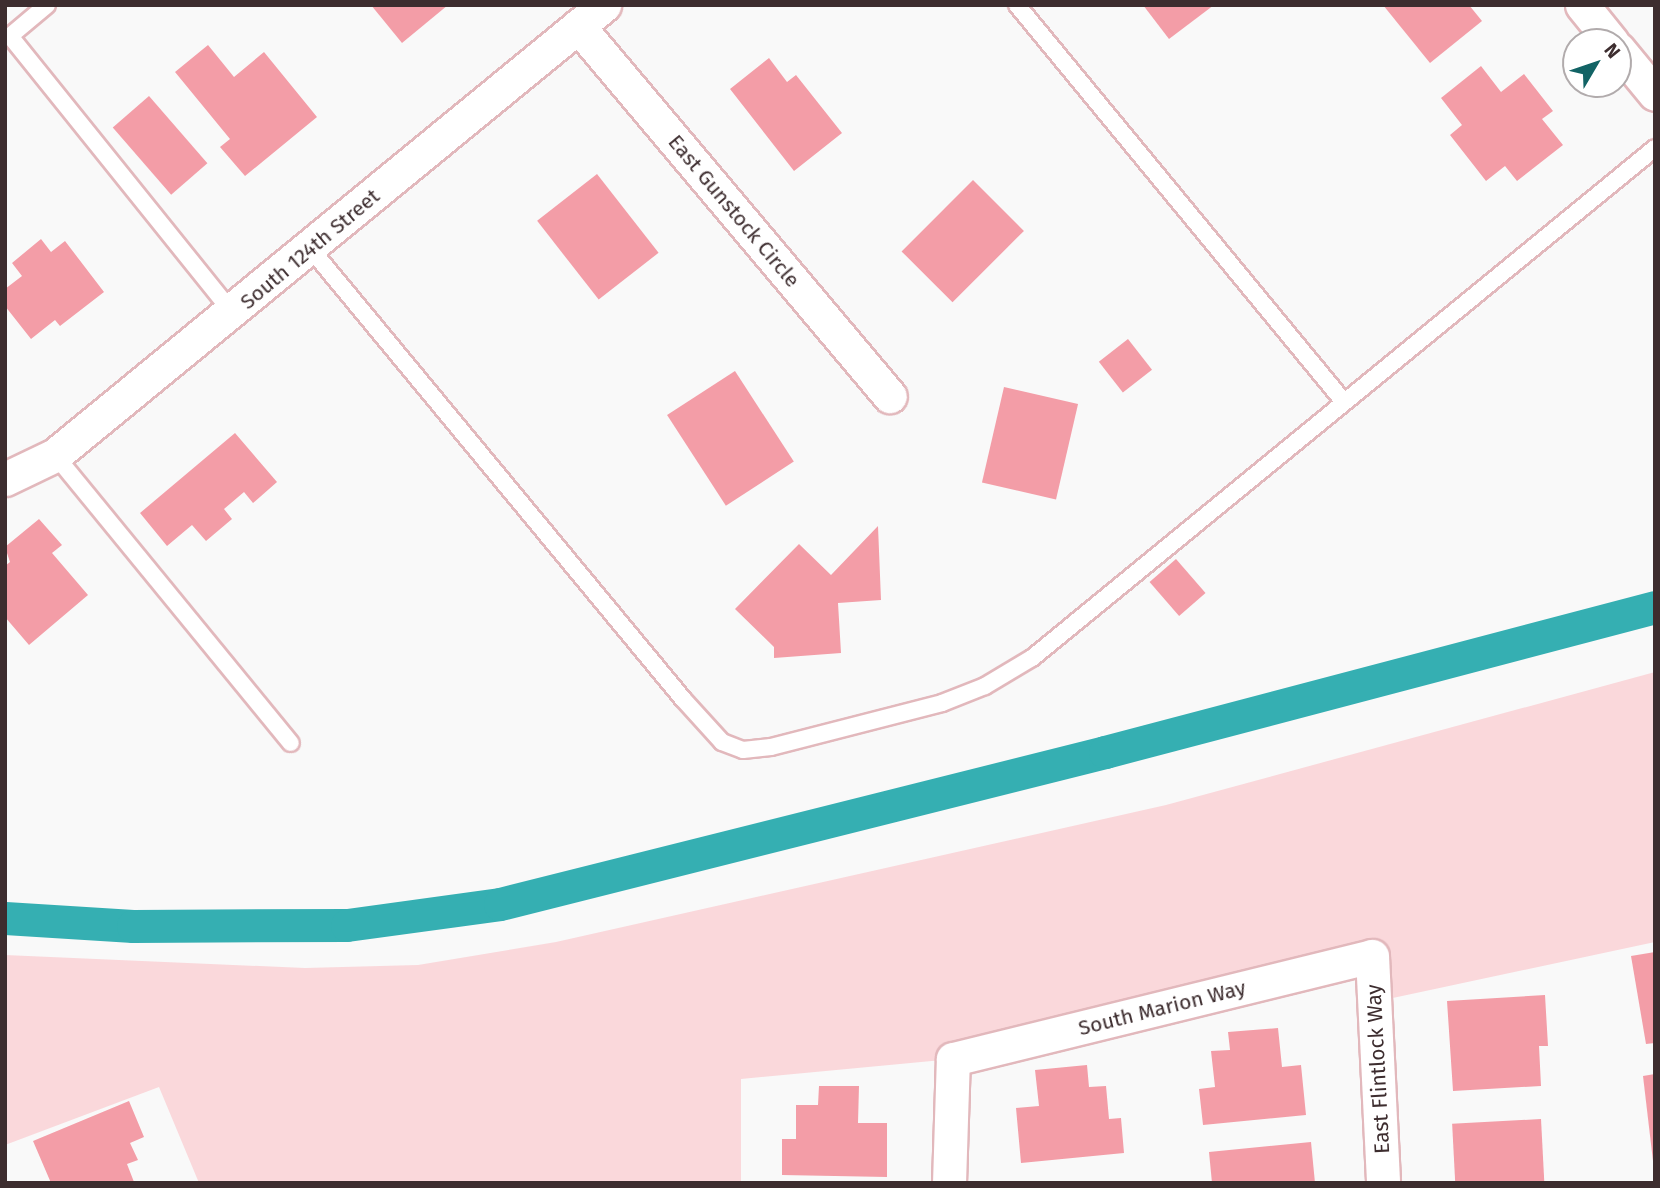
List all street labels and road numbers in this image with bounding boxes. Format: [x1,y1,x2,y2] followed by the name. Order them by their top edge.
[663,130,805,292] street label: East Gunstock Circle
[235,183,385,315] street label: South 124th Street
[1076,975,1248,1041] street label: South Marion Way
[1361,984,1395,1154] street label: East Flintlock Way

